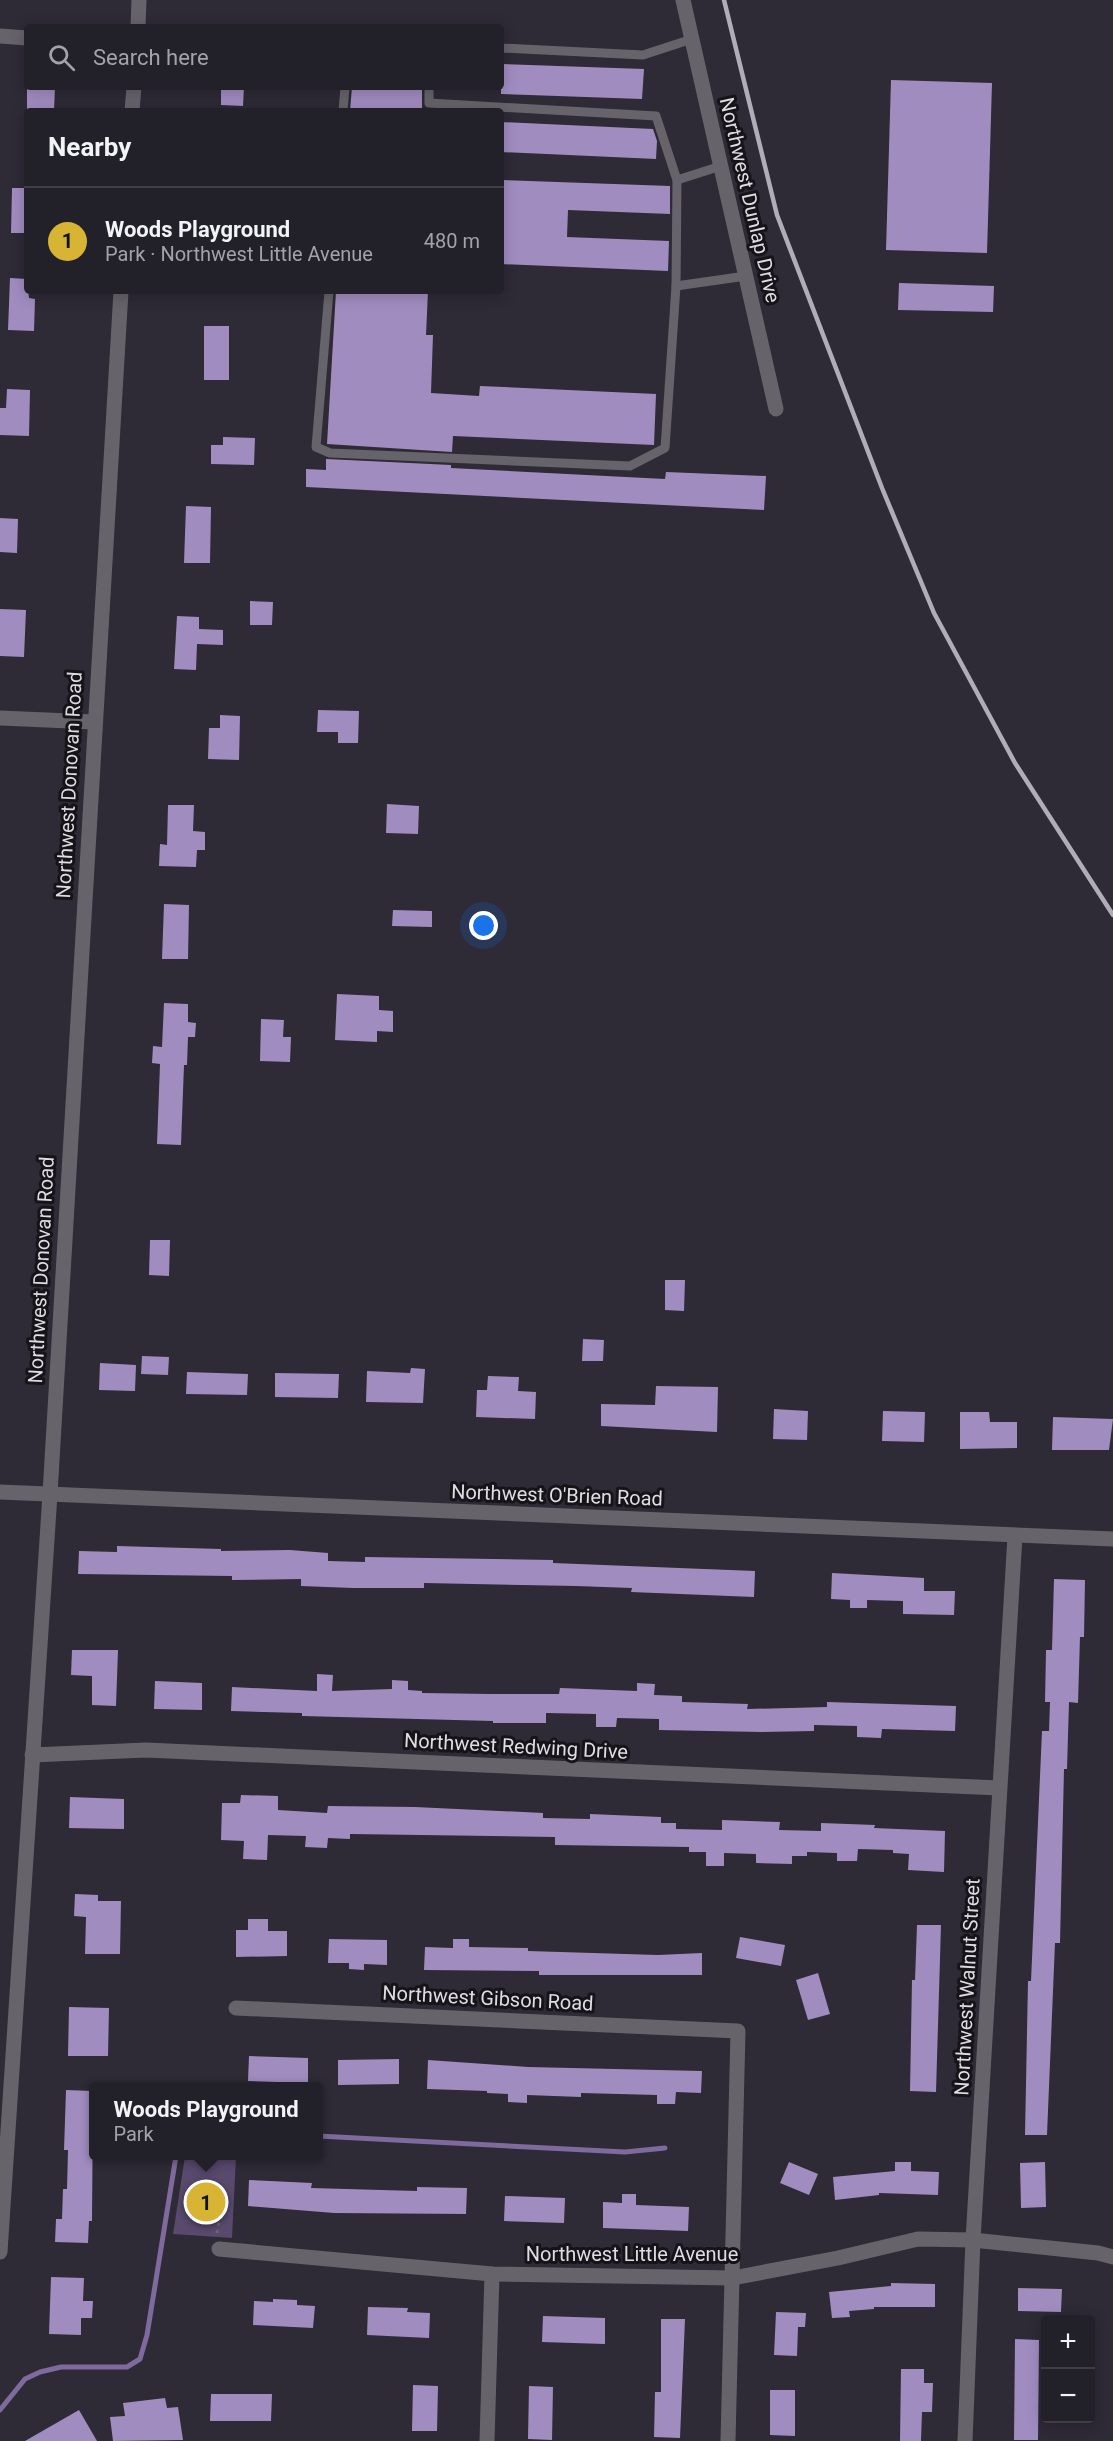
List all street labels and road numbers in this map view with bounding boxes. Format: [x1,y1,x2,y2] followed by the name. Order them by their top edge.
[715,95,785,305] street label: Northwest Dunlap Drive
[51,671,87,899] street label: Northwest Donovan Road
[23,1156,59,1384] street label: Northwest Donovan Road
[451,1479,663,1511] street label: Northwest O'Brien Road
[403,1728,629,1764] street label: Northwest Redwing Drive
[949,1878,985,2096] street label: Northwest Walnut Street
[382,1980,594,2016] street label: Northwest Gibson Road
[526,2242,738,2266] street label: Northwest Little Avenue

